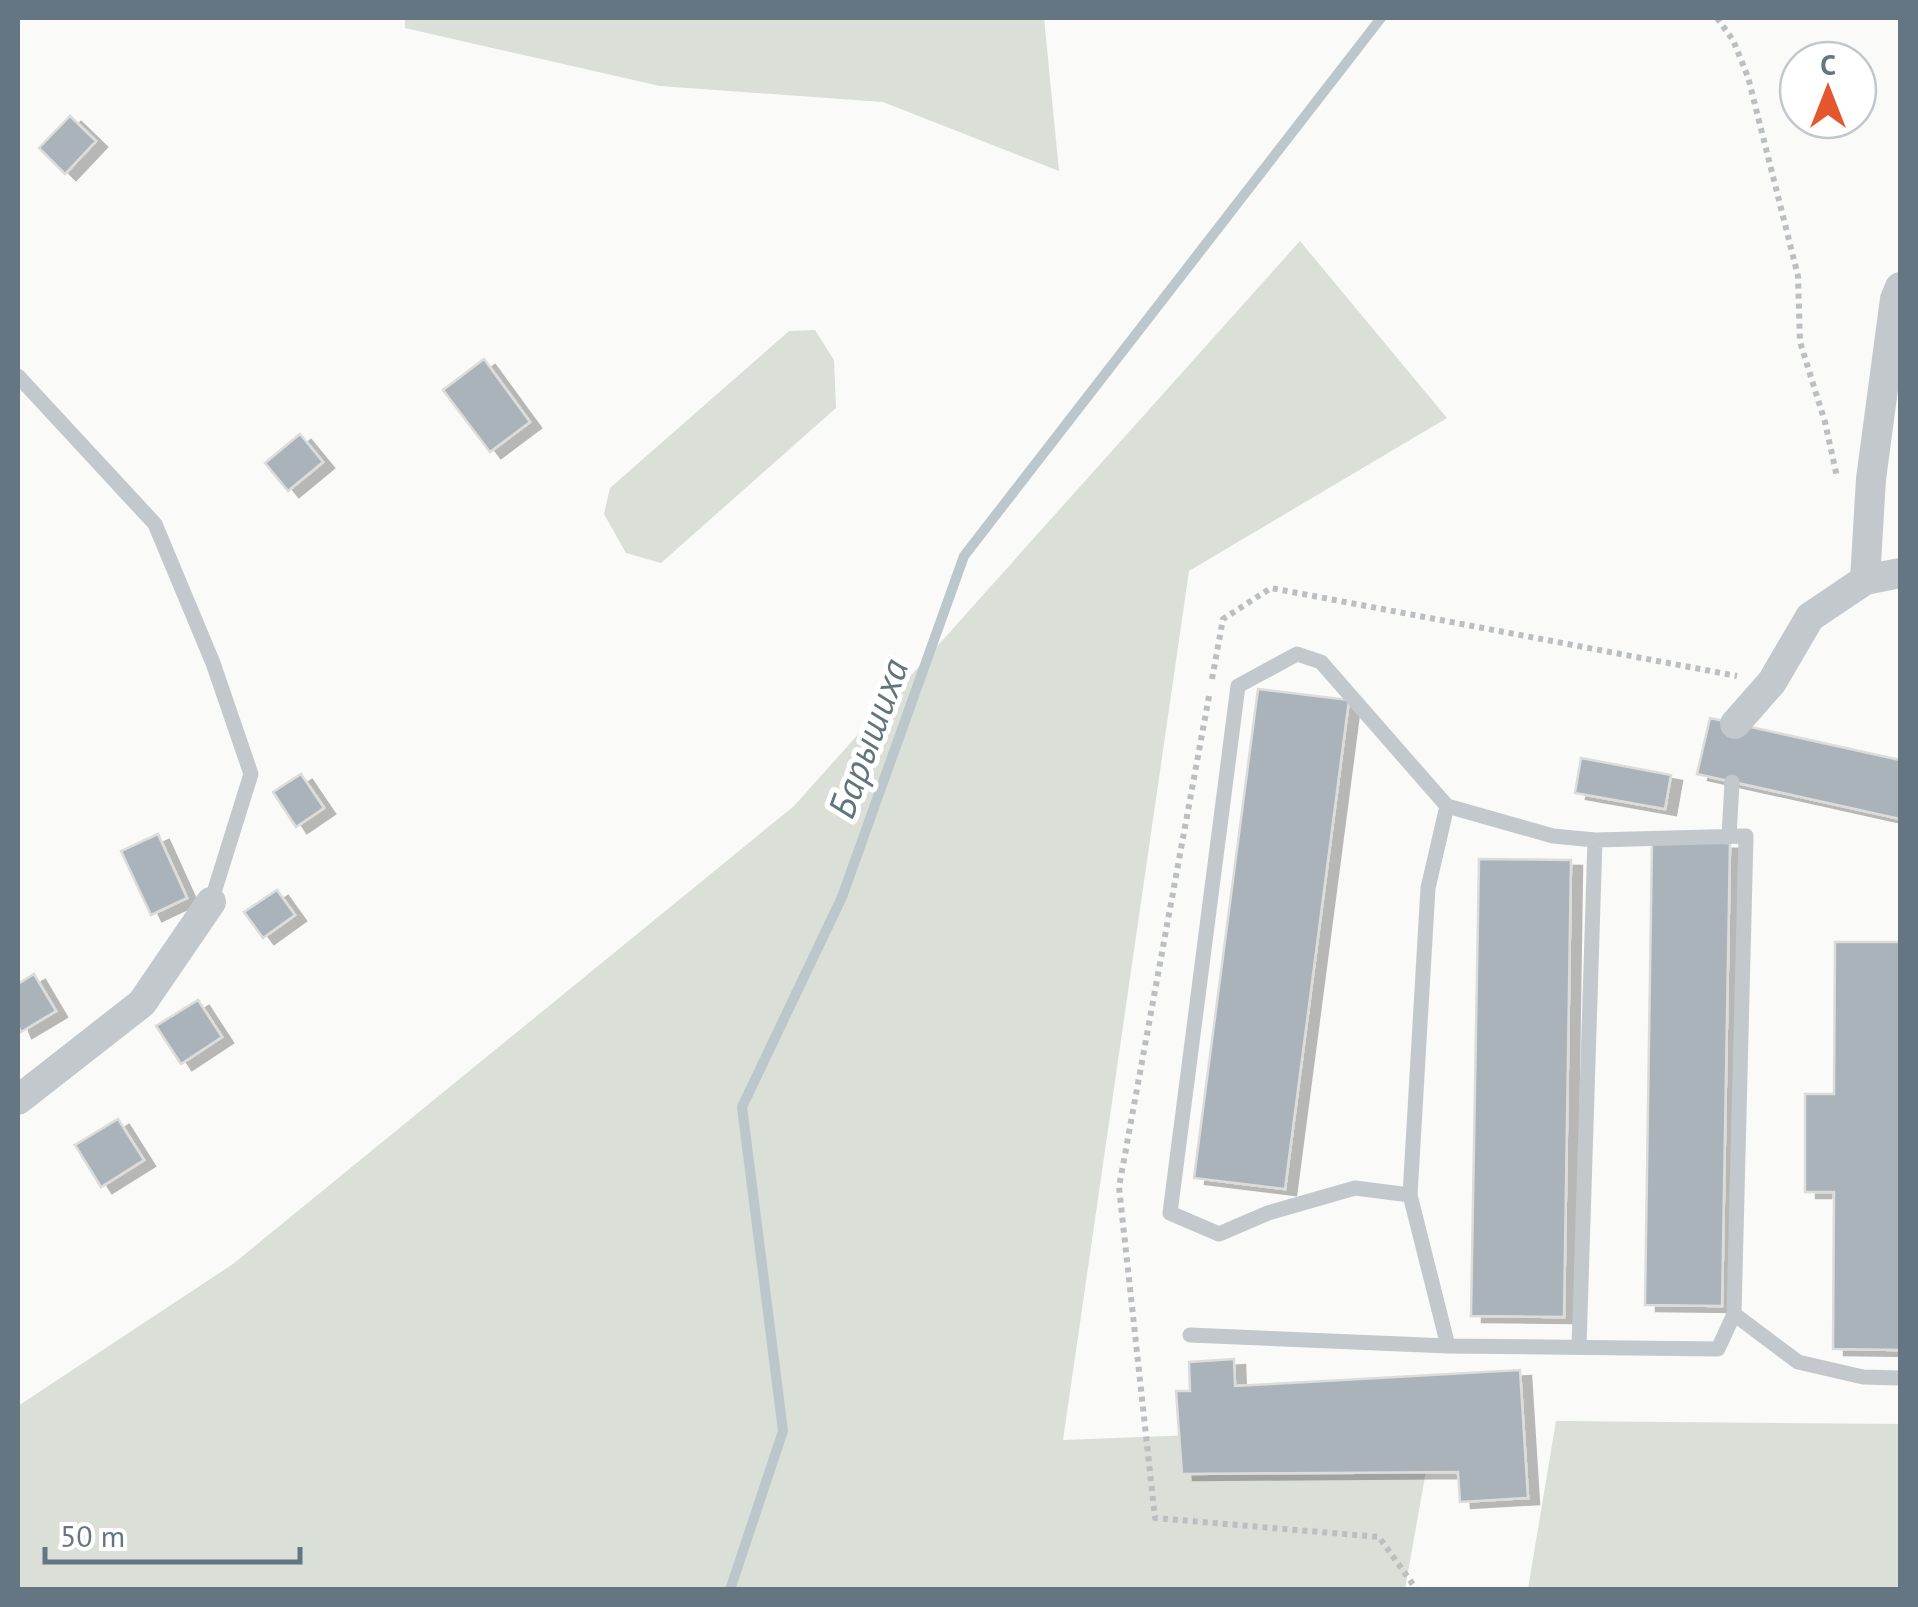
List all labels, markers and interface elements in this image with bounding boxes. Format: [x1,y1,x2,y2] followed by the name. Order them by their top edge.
[1778,40,1878,140] north arrow
[1820,46,1836,83] text: С
[816,651,919,824] water label: Барышиха
[45,1502,300,1564] scale bar
[60,1516,125,1555] text: 50 m

